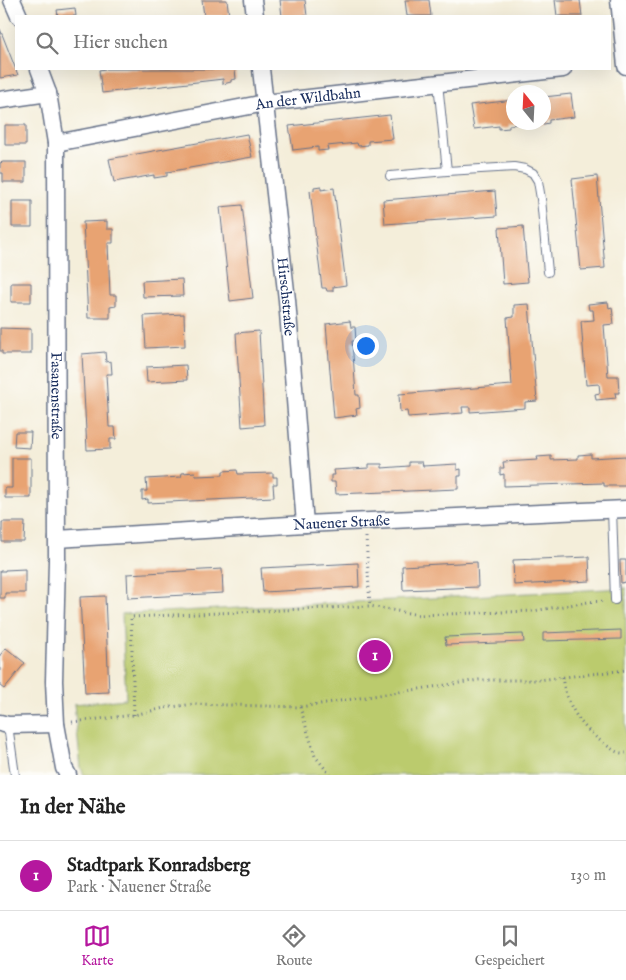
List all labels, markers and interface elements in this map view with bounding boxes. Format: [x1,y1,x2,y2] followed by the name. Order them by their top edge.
[15,15,611,70] search box
[33,29,61,57] icon: search
[73,31,168,55] text: Hier suchen
[253,83,362,114] street label: An der Wildbahn
[506,85,551,130] north arrow
[273,256,299,337] street label: Hirschstraße
[353,333,379,359] your location
[47,352,66,440] street label: Fasanenstraße
[293,511,390,534] street label: Nauener Straße
[359,637,391,675] pin: 1
[20,794,126,821] text: In der Nähe
[67,854,250,878] text: Stadtpark Konradsberg
[33,866,39,886] text: 1
[570,866,606,886] text: 130 m
[67,878,211,898] text: Park · Nauener Straße
[81,922,114,970] tab: Karte
[276,922,313,970] tab: Route
[475,922,545,970] tab: Gespeichert

